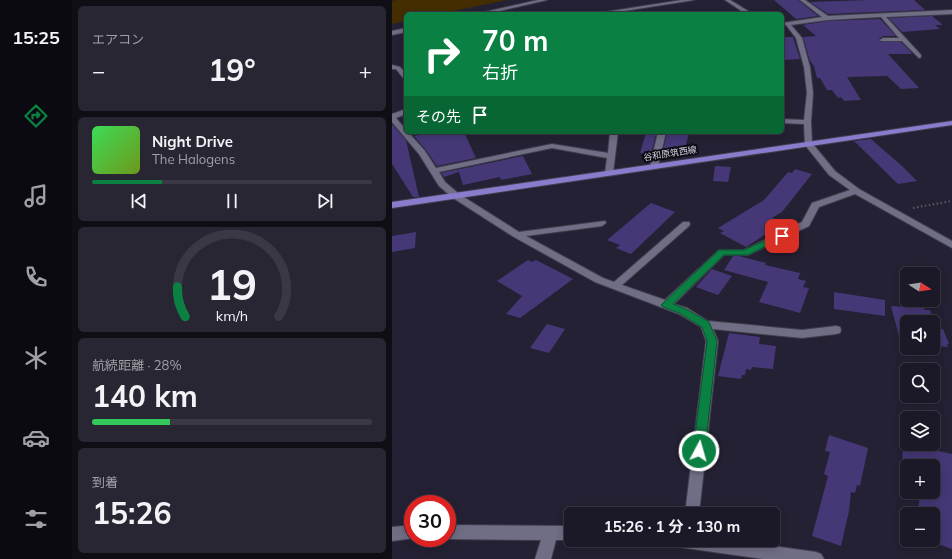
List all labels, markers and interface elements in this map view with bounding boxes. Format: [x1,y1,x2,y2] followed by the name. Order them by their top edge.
[482,23,548,58] text: 70 m
[12,26,60,49] text: 15:25
[416,28,468,80] icon: right
[92,31,144,47] text: エアコン
[208,51,256,89] text: 19°
[92,57,105,85] text: −
[359,57,372,85] text: +
[482,61,518,84] text: 右折
[22,102,50,130] icon: directions
[469,104,491,126] icon: arrive
[416,107,461,126] text: その先
[152,132,233,151] text: Night Drive
[642,143,699,163] street label: 谷和原筑西線
[152,151,235,167] text: The Halogens
[22,182,50,210] icon: music
[128,190,150,212] icon: previous
[221,190,243,212] icon: pause
[314,190,336,212] icon: next
[765,219,799,253] pin
[771,225,793,247] icon: arrive
[207,258,257,310] text: 19
[22,263,50,291] icon: phone
[900,267,940,307] north arrow
[900,267,940,547] map controls
[216,307,248,325] text: km/h
[900,315,940,355] button: sound
[22,344,50,372] icon: climate
[92,357,182,373] text: 航続距離 · 28%
[900,363,940,403] button: search
[92,377,198,415] text: 140 km
[900,411,940,451] button: layers
[22,424,50,452] icon: car
[678,430,720,472] position arrow
[900,459,940,499] button: +
[92,474,118,490] text: 到着
[92,494,171,532] text: 15:26
[404,495,456,547] speed limit sign: 30
[22,505,50,533] icon: filters
[900,507,940,547] button: −
[604,517,740,536] text: 15:26 · 1 分 · 130 m

